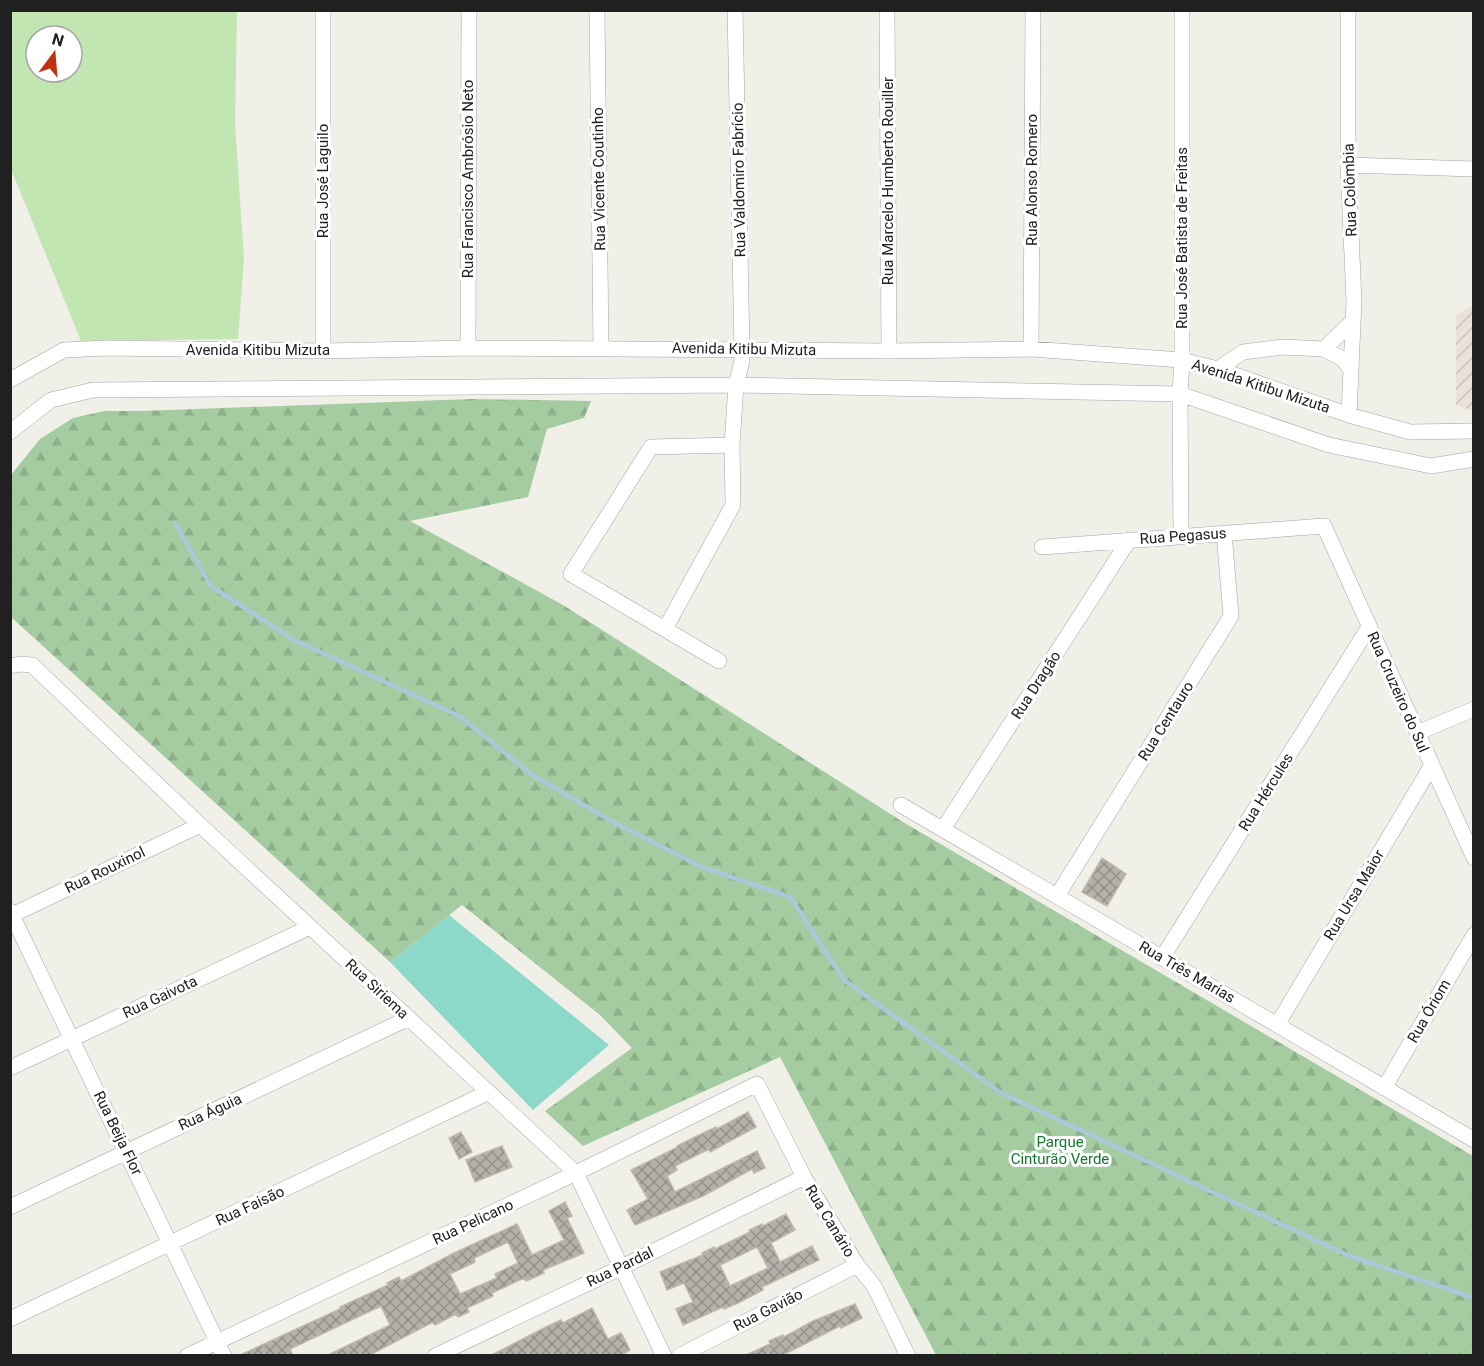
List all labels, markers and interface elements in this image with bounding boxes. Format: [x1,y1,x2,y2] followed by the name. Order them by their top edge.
[24,24,84,84] north arrow
[50,29,66,51] text: N
[879,77,897,285] street label: Rua Marcelo Humberto Rouiller
[459,80,477,278] street label: Rua Francisco Ambrósio Neto
[729,102,749,258] street label: Rua Valdomiro Fabrício
[589,107,609,251] street label: Rua Vicente Coutinho
[1023,114,1041,246] street label: Rua Alonso Romero
[314,124,332,238] street label: Rua José Laguilo
[1339,143,1361,237] street label: Rua Colômbia
[1173,147,1191,329] street label: Rua José Batista de Freitas
[672,339,816,359] street label: Avenida Kitibu Mizuta
[186,341,330,359] street label: Avenida Kitibu Mizuta
[1190,355,1332,417] street label: Avenida Kitibu Mizuta
[1139,524,1227,548] street label: Rua Pegasus
[1363,629,1433,755] street label: Rua Cruzeiro do Sul
[1007,648,1065,722] street label: Rua Dragão
[1134,678,1198,764] street label: Rua Centauro
[1235,750,1297,834] street label: Rua Hércules
[62,843,148,897] street label: Rua Rouxinol
[1320,846,1388,944] street label: Rua Ursa Maior
[1136,937,1238,1007] street label: Rua Três Marias
[342,955,412,1023] street label: Rua Siriema
[120,972,200,1022] street label: Rua Gaivota
[1404,976,1454,1046] street label: Rua Óriom
[90,1088,146,1178] street label: Rua Beija Flor
[176,1090,244,1134] street label: Rua Águia
[1011,1133,1109,1168] park label: Parque Cinturão Verde
[213,1182,287,1230] street label: Rua Faisão
[801,1182,859,1260] street label: Rua Canário
[430,1195,516,1249] street label: Rua Pelicano
[584,1243,656,1291] street label: Rua Pardal
[730,1285,806,1335] street label: Rua Gavião

